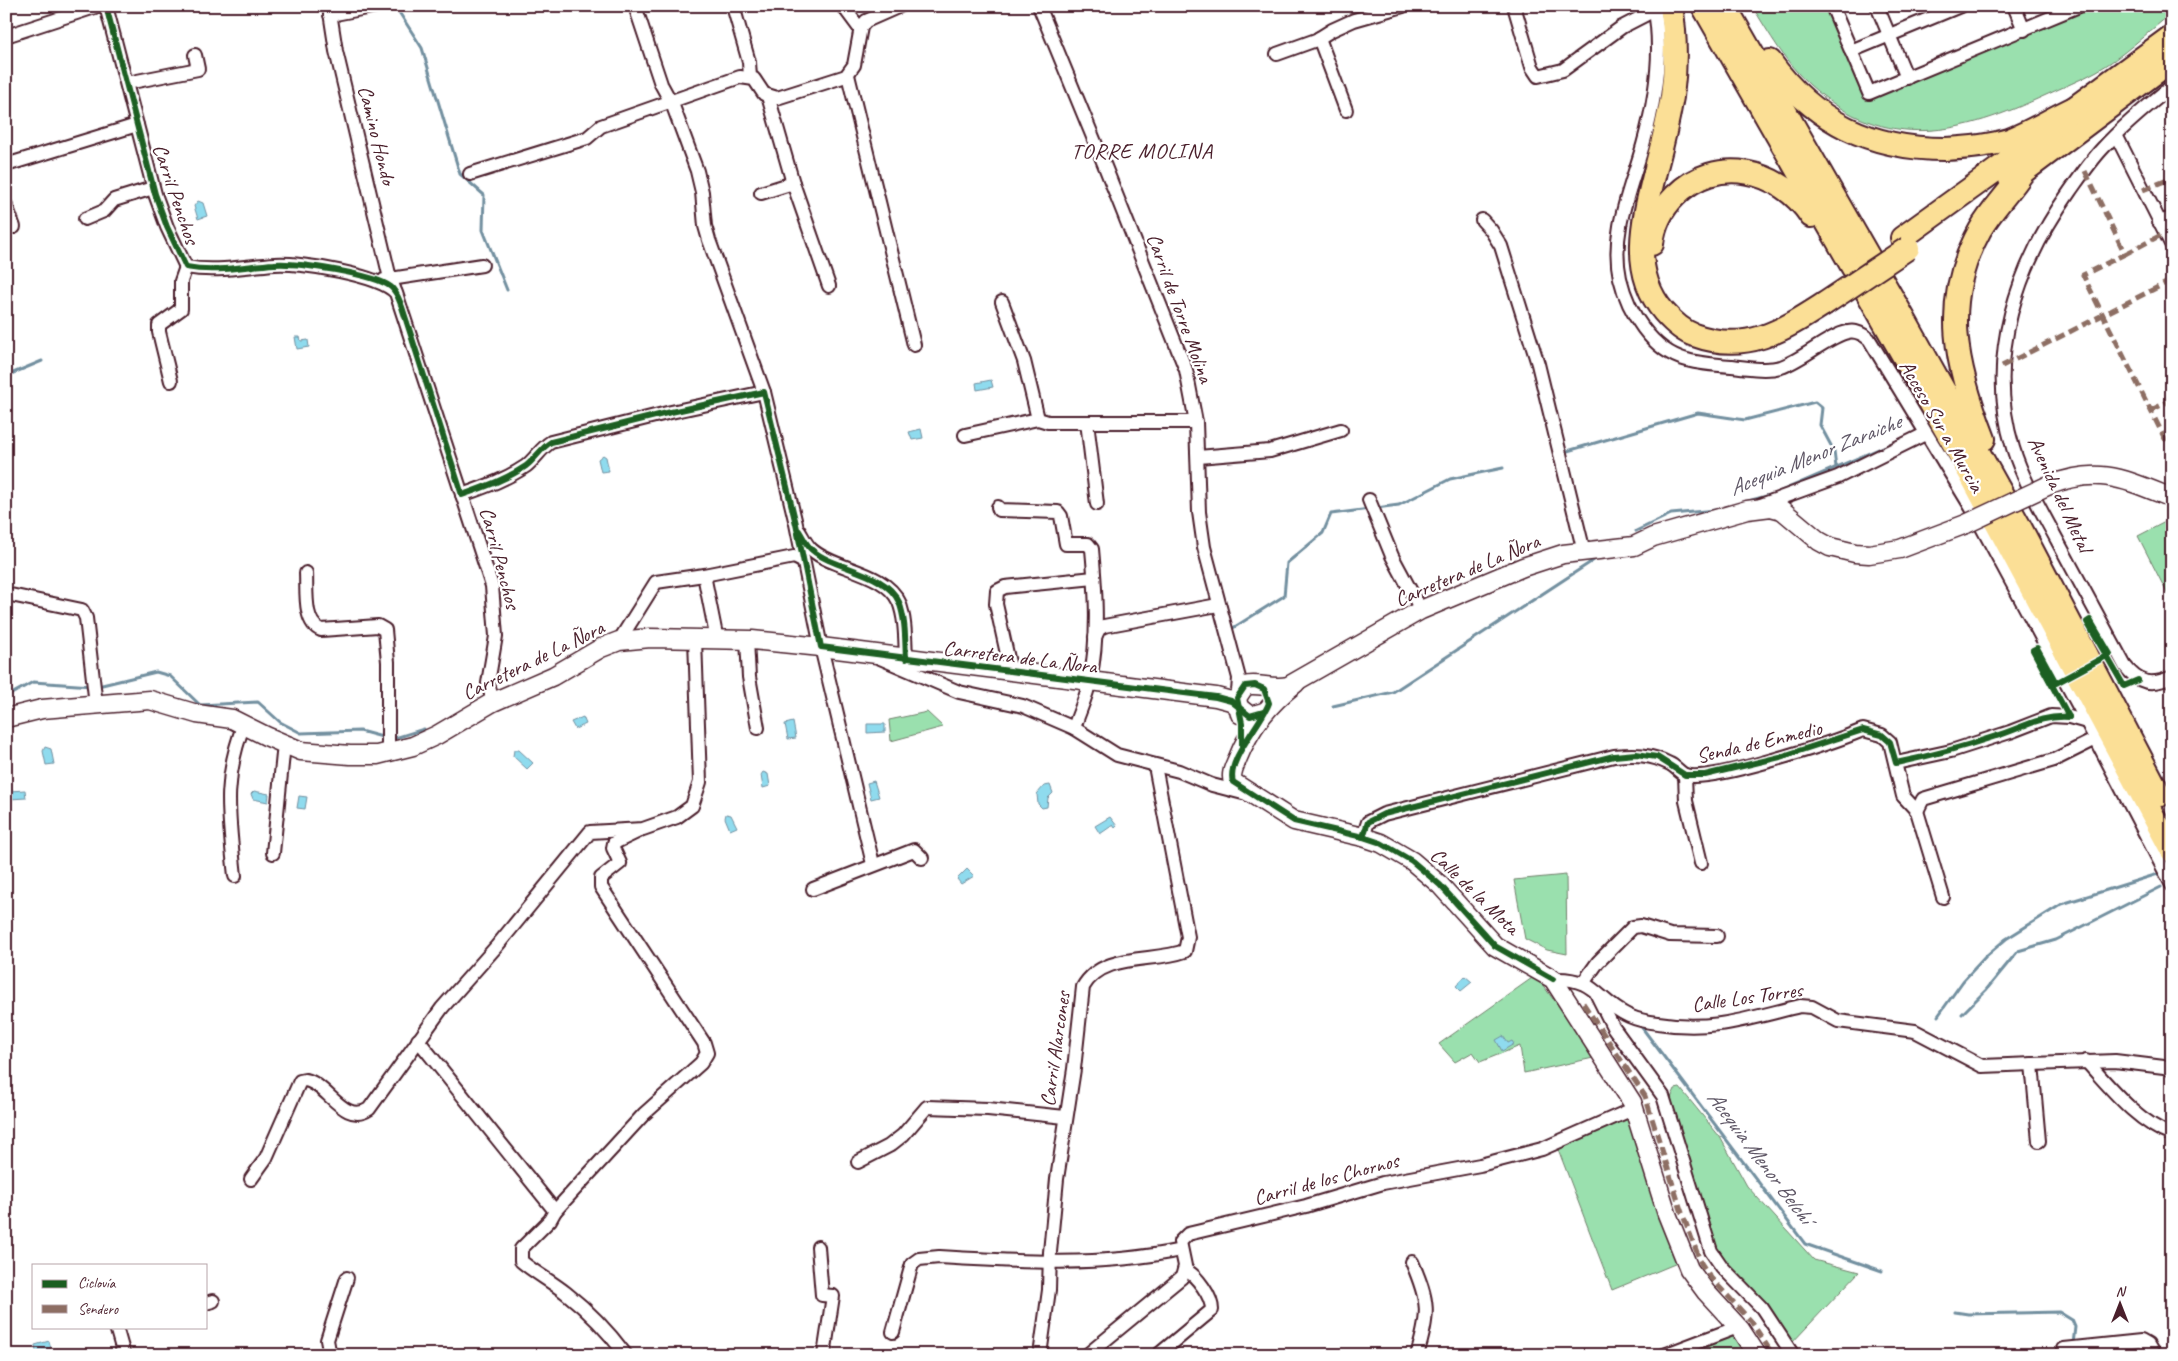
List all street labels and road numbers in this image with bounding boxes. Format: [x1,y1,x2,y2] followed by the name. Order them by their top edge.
[352,83,402,190] street label: Camino Hondo
[147,140,206,249] street label: Carril Penchos
[1141,230,1220,388] street label: Carril de Torre Molina
[1894,355,1991,498] street label: Acceso Sur a Murcia
[2022,432,2100,559] street label: Avenida del Metal
[474,504,527,613] street label: Carril Penchos
[1391,527,1545,612] street label: Carretera de La Ñora
[458,614,610,706] street label: Carretera de La Ñora
[942,635,1100,680] street label: Carretera de La Ñora
[1694,715,1826,769] street label: Senda de Enmedio
[1425,842,1527,942] street label: Calle de la Mota
[1690,976,1806,1018] street label: Calle Los Torres
[1034,988,1076,1108] street label: Carril Alarcones
[1251,1147,1403,1211] street label: Carril de los Chornos

